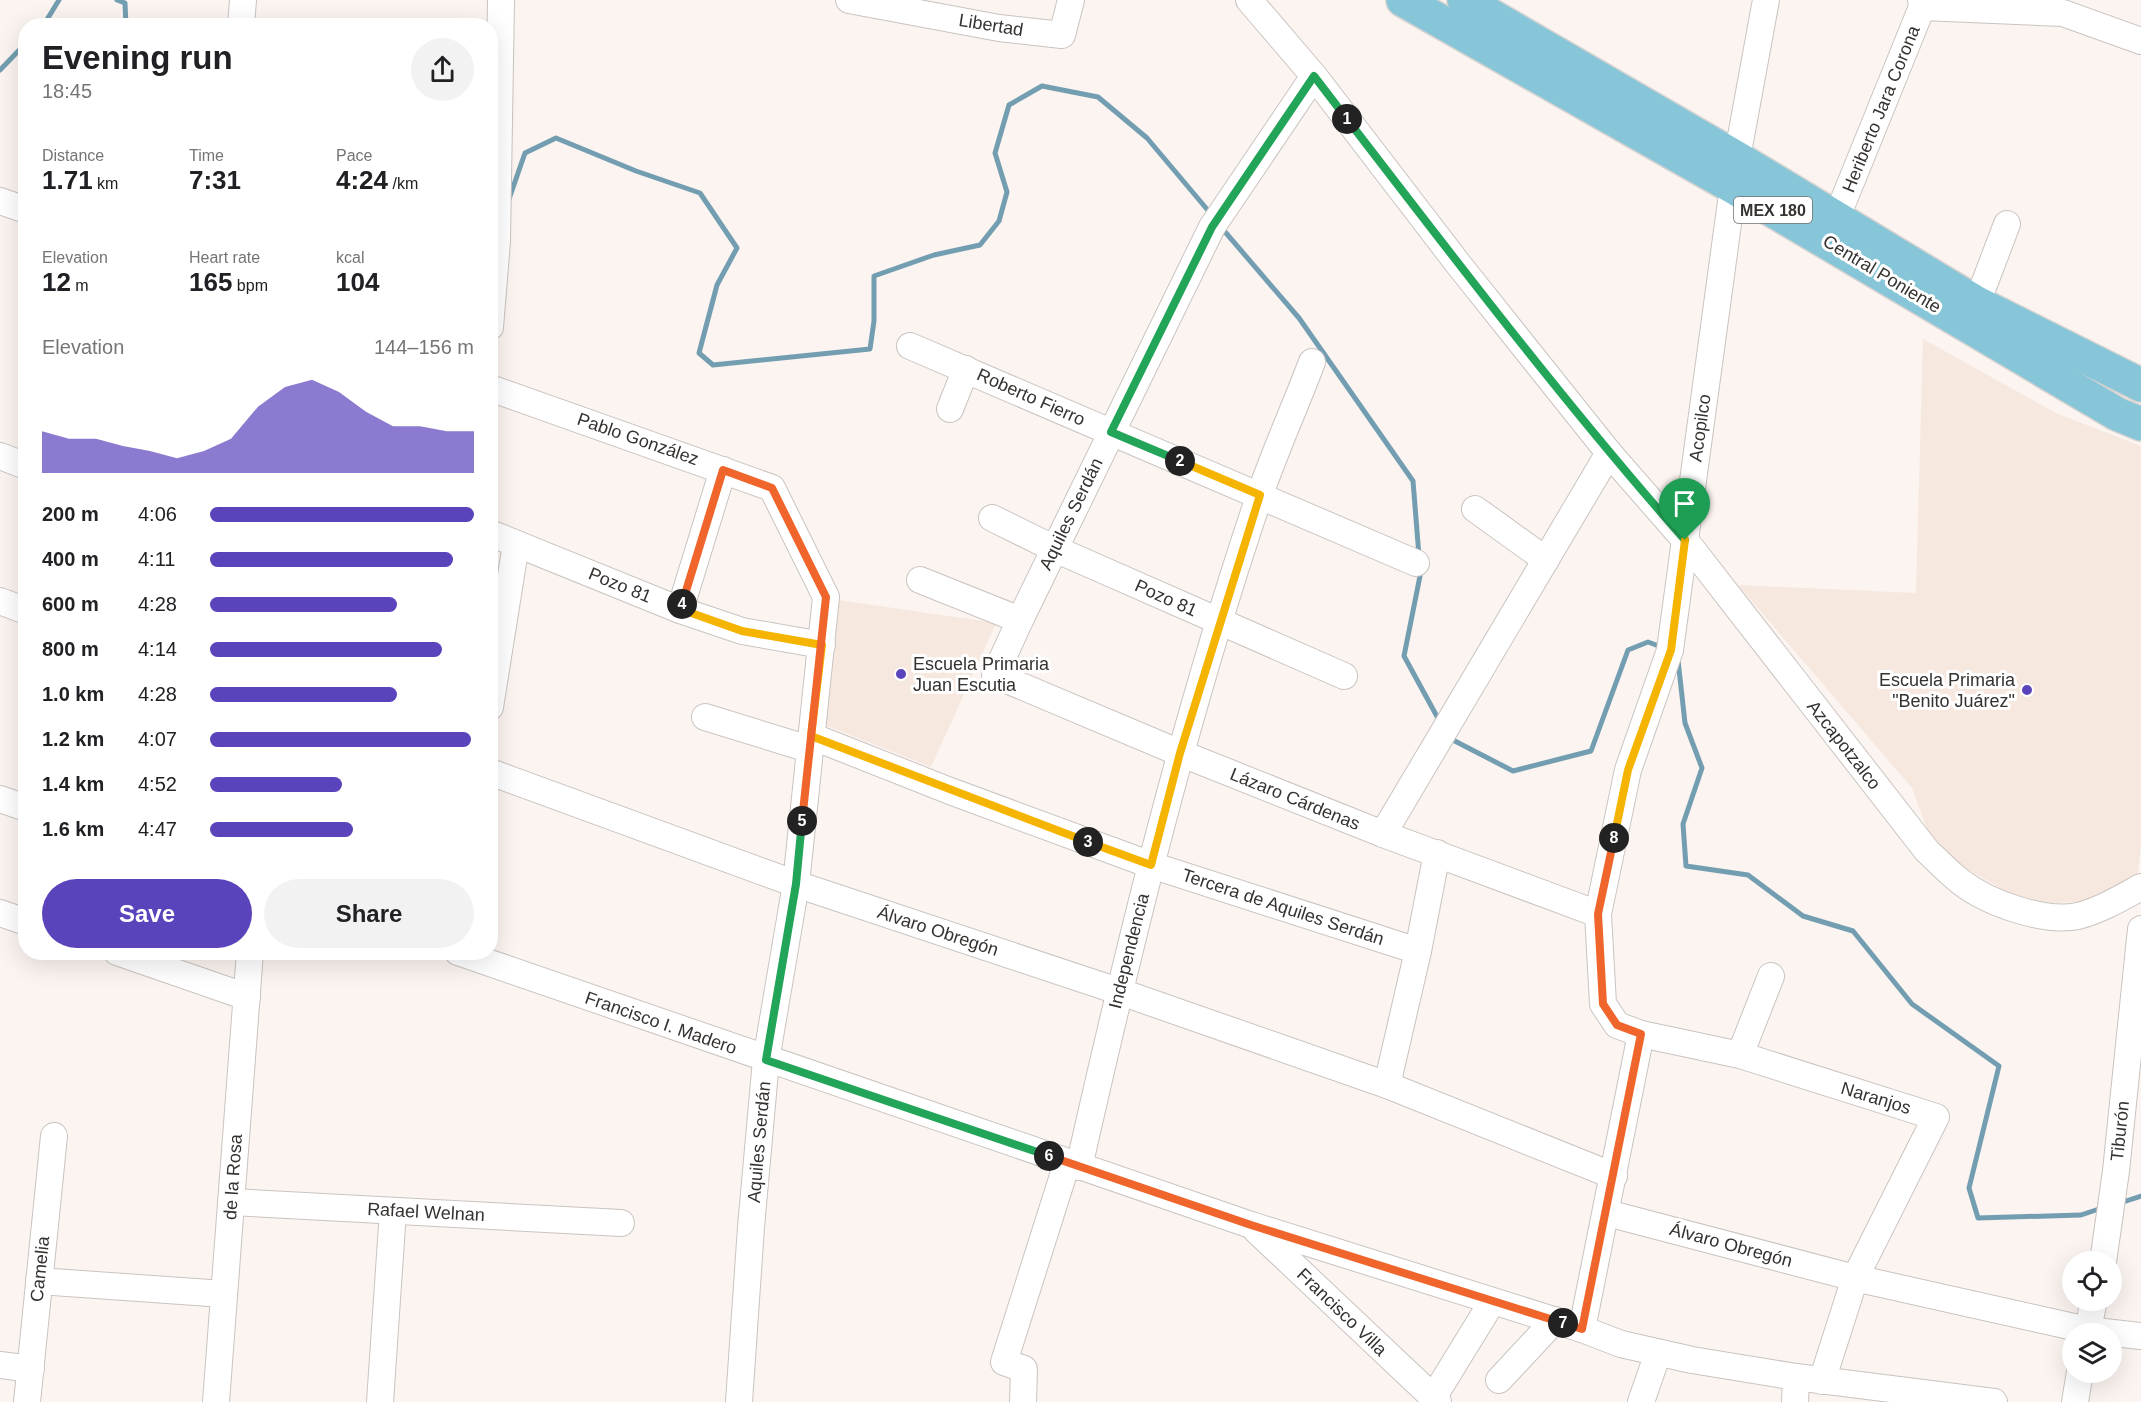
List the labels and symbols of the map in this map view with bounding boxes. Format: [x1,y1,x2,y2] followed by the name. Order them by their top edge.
[957,10,1025,40] street label: Libertad
[1838,22,1924,195] street label: Heriberto Jara Corona
[1332,104,1362,134] pin: 1
[1734,197,1812,223] road number: MEX 180
[1819,231,1945,317] street label: Central Poniente
[974,364,1088,430] street label: Roberto Fierro
[1685,393,1715,463] street label: Acopilco
[575,409,701,469] street label: Pablo González
[1165,446,1195,476] pin: 2
[1035,455,1107,573] street label: Aquiles Serdán
[1659,478,1710,540] pin
[586,563,654,607] street label: Pozo 81
[1132,575,1200,621] street label: Pozo 81
[667,589,697,619] pin: 4
[913,654,1050,695] place label: Escuela Primaria Juan Escutia
[894,667,908,681] marker: Escuela Primaria Juan Escutia
[1879,670,2016,711] place label: Escuela Primaria "Benito Juárez"
[2020,683,2034,697] marker: Escuela Primaria "Benito Juárez"
[1803,697,1885,793] street label: Azcapotzalco
[1227,764,1363,834] street label: Lázaro Cárdenas
[787,806,817,836] pin: 5
[1599,823,1629,853] pin: 8
[1073,827,1103,857] pin: 3
[1180,865,1386,949] street label: Tercera de Aquiles Serdán
[1105,890,1153,1011] street label: Independencia
[875,902,1001,960] street label: Álvaro Obregón
[583,988,739,1058] street label: Francisco I. Madero
[1839,1078,1913,1118] street label: Naranjos
[744,1080,774,1204] street label: Aquiles Serdán
[2107,1100,2133,1162] street label: Tiburón
[220,1132,246,1221] street label: de la Rosa
[1034,1141,1064,1171] pin: 6
[367,1199,485,1225] street label: Rafael Welnan
[1668,1219,1794,1271] street label: Álvaro Obregón
[27,1234,53,1303] street label: Camelia
[1293,1264,1392,1360] street label: Francisco Villa
[1548,1308,1578,1338] pin: 7

